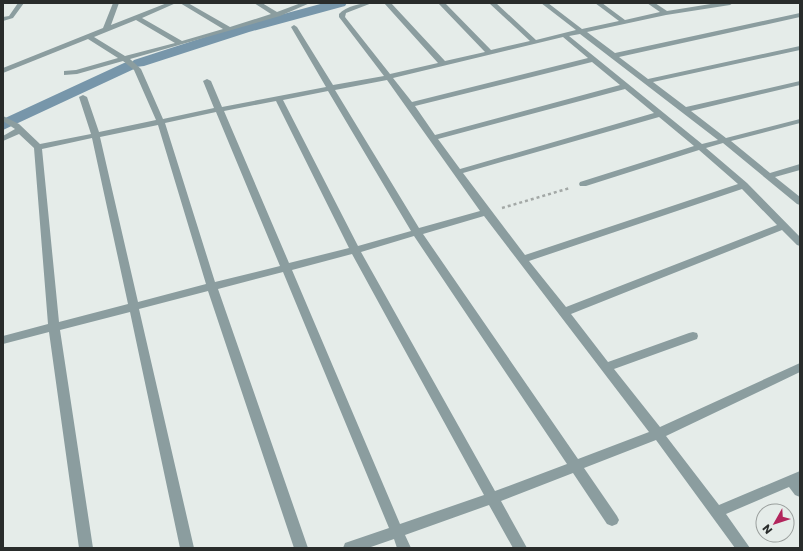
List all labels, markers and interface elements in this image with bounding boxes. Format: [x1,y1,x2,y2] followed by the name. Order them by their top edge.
[755,503,795,543] north arrow
[758,521,776,538] text: N

